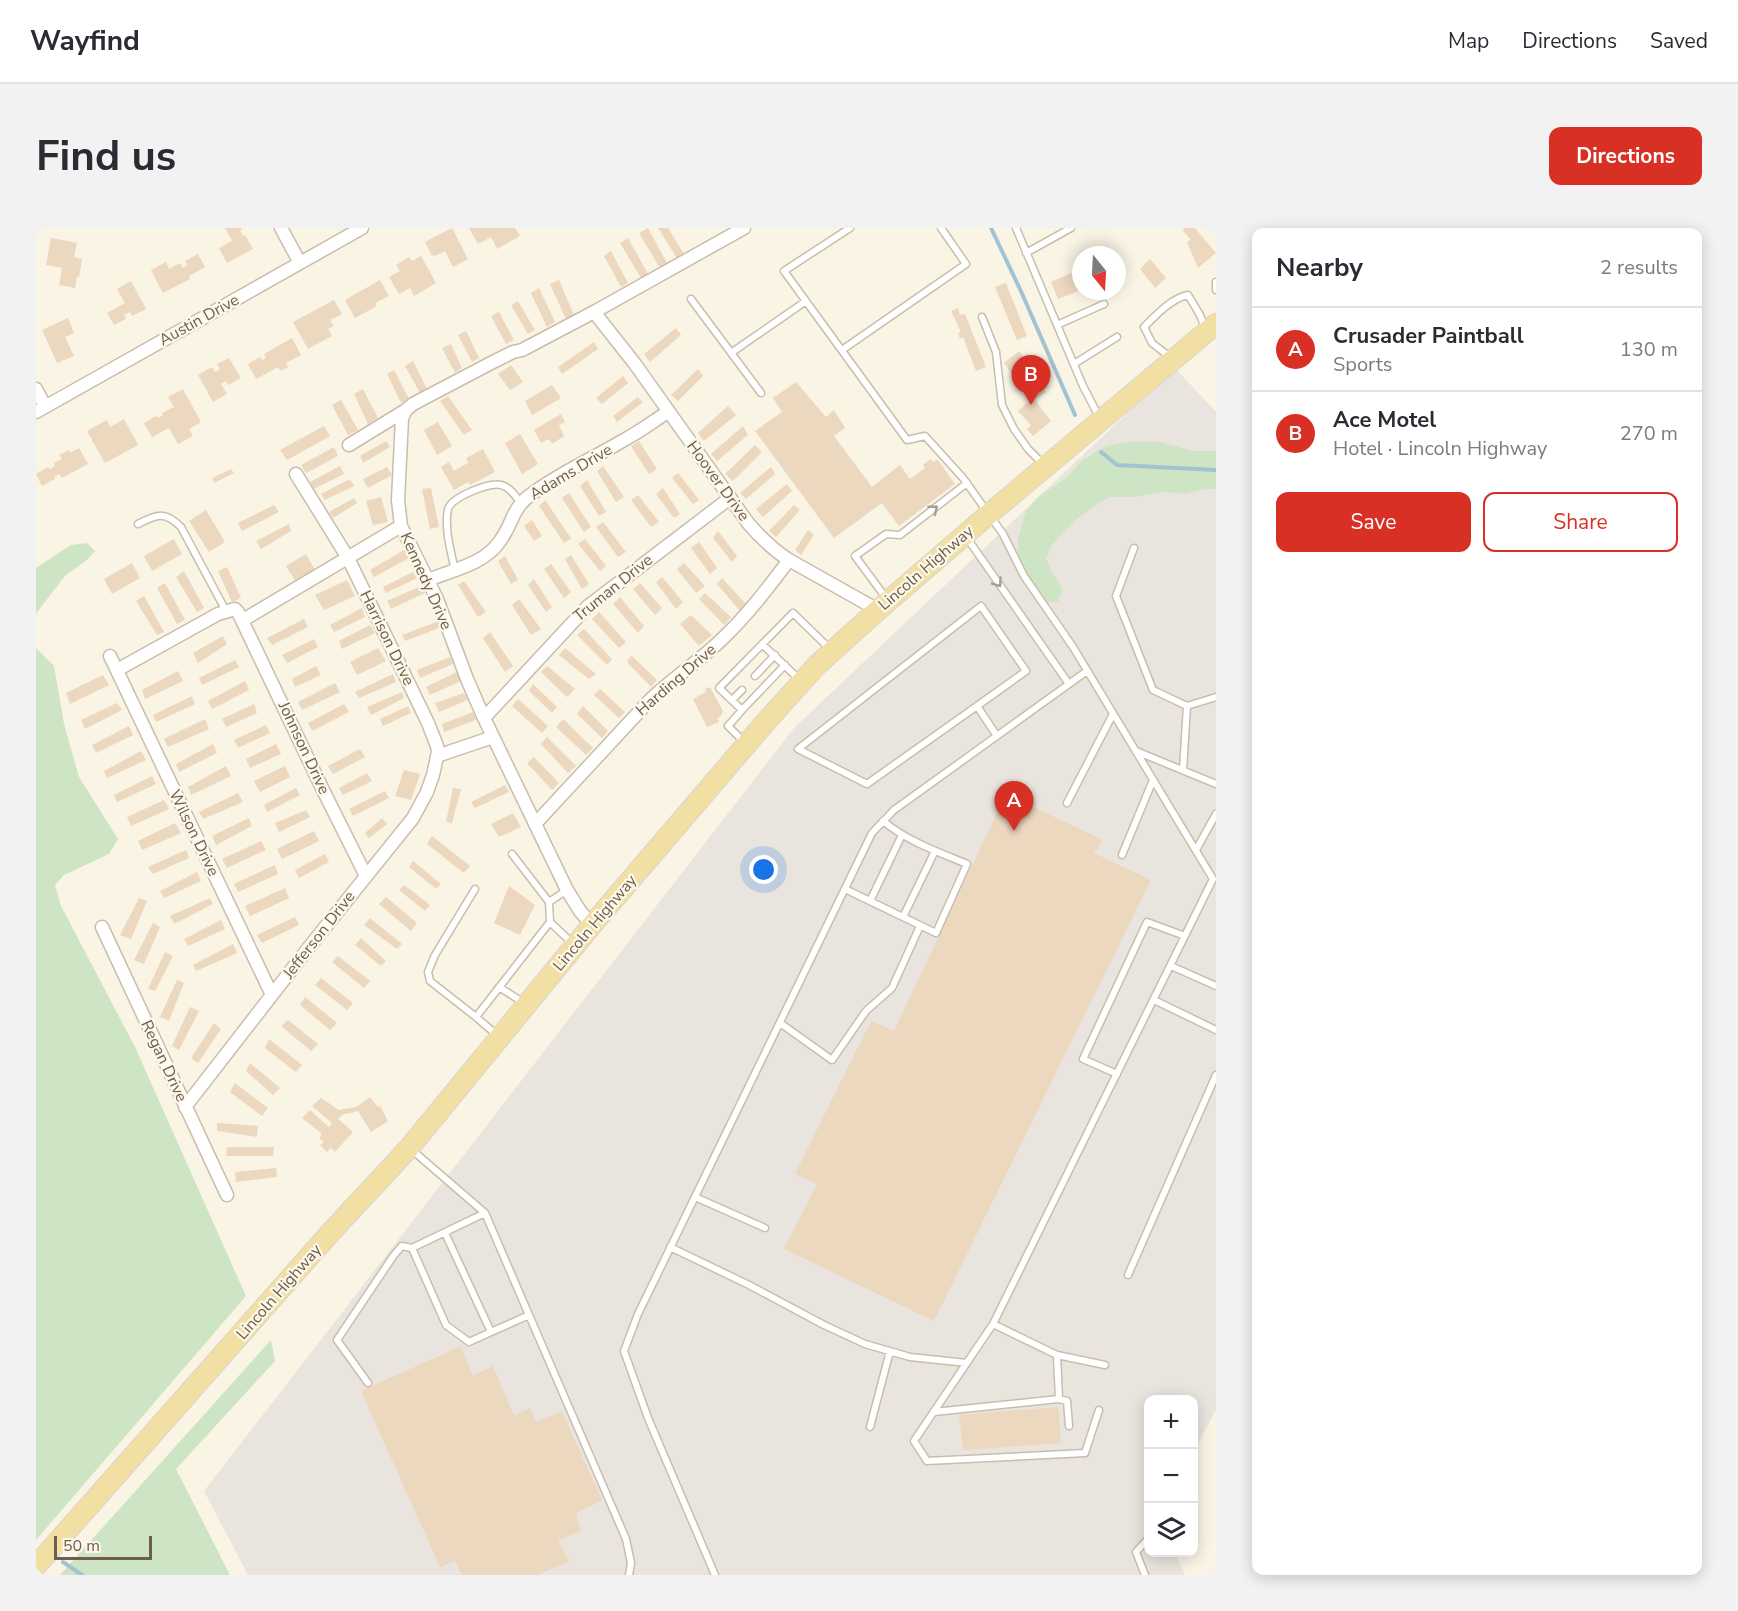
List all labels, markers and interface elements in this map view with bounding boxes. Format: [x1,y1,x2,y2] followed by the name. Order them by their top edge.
[30,22,140,60] text: Wayfind
[1448,27,1489,55] text: Map
[1522,27,1617,55] text: Directions
[1650,27,1708,55] text: Saved
[1549,127,1702,185] button: Directions
[36,128,176,185] text: Find us
[1072,246,1126,300] north arrow
[1276,250,1363,285] text: Nearby
[1600,254,1678,281] text: 2 results
[155,289,243,351] street label: Austin Drive
[1333,321,1524,351] text: Crusader Paintball
[1288,336,1303,363] text: A
[1620,336,1678,363] text: 130 m
[1333,351,1392,378] text: Sports
[1012,356,1050,405] pin: B
[1333,405,1436,435] text: Ace Motel
[1289,420,1302,447] text: B
[1620,420,1678,447] text: 270 m
[1333,435,1547,462] text: Hotel · Lincoln Highway
[681,436,755,526] street label: Hoover Drive
[526,439,616,505] street label: Adams Drive
[1276,492,1471,552] button: Save
[1483,492,1678,552] button: Share
[927,506,938,517] one-way arrow
[874,520,979,616] street label: Lincoln Highway
[395,529,457,633] street label: Kennedy Drive
[569,549,657,627] street label: Truman Drive
[991,576,1002,587] one-way arrow
[354,587,420,689] street label: Harrison Drive
[631,639,721,721] street label: Harding Drive
[272,697,335,798] street label: Johnson Drive
[994,782,1034,831] pin: A
[164,786,224,880] street label: Wilson Drive
[749,855,778,884] your location
[548,869,642,976] street label: Lincoln Highway
[277,887,360,984] street label: Jefferson Drive
[135,1016,193,1106] street label: Regan Drive
[231,1239,327,1344] street label: Lincoln Highway
[1144,1395,1198,1557] map controls
[1144,1395,1198,1449] button: +
[1144,1449,1198,1503] button: −
[1144,1503,1198,1557] button: layers
[54,1533,152,1560] scale bar
[63,1535,100,1557] text: 50 m

